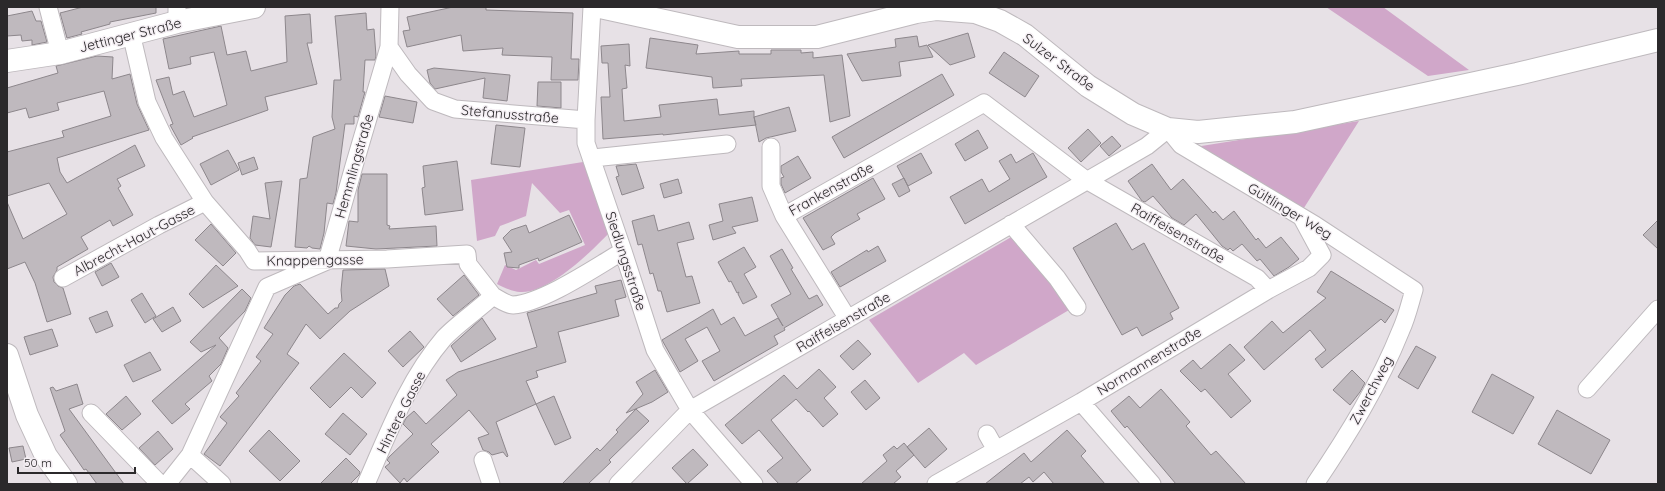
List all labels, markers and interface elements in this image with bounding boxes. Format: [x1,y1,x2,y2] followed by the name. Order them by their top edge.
[77,14,183,56] street label: Jettinger Straße
[1019,29,1099,95] street label: Sulzer Straße
[460,101,560,127] street label: Stefanusstraße
[330,112,378,220] street label: Hemmlingstraße
[785,158,877,220] street label: Frankenstraße
[1244,179,1336,243] street label: Gültlinger Weg
[1128,199,1228,267] street label: Raiffeisenstraße
[70,200,198,280] street label: Albrecht-Haut-Gasse
[602,209,651,313] street label: Siedlungsstraße
[266,250,364,270] street label: Knappengasse
[793,288,893,356] street label: Raiffeisenstraße
[1093,323,1205,399] street label: Normannenstraße
[1345,353,1397,427] street label: Zwerchweg
[373,368,429,456] street label: Hintere Gasse
[18,449,135,475] scale bar
[24,455,52,470] text: 50 m

